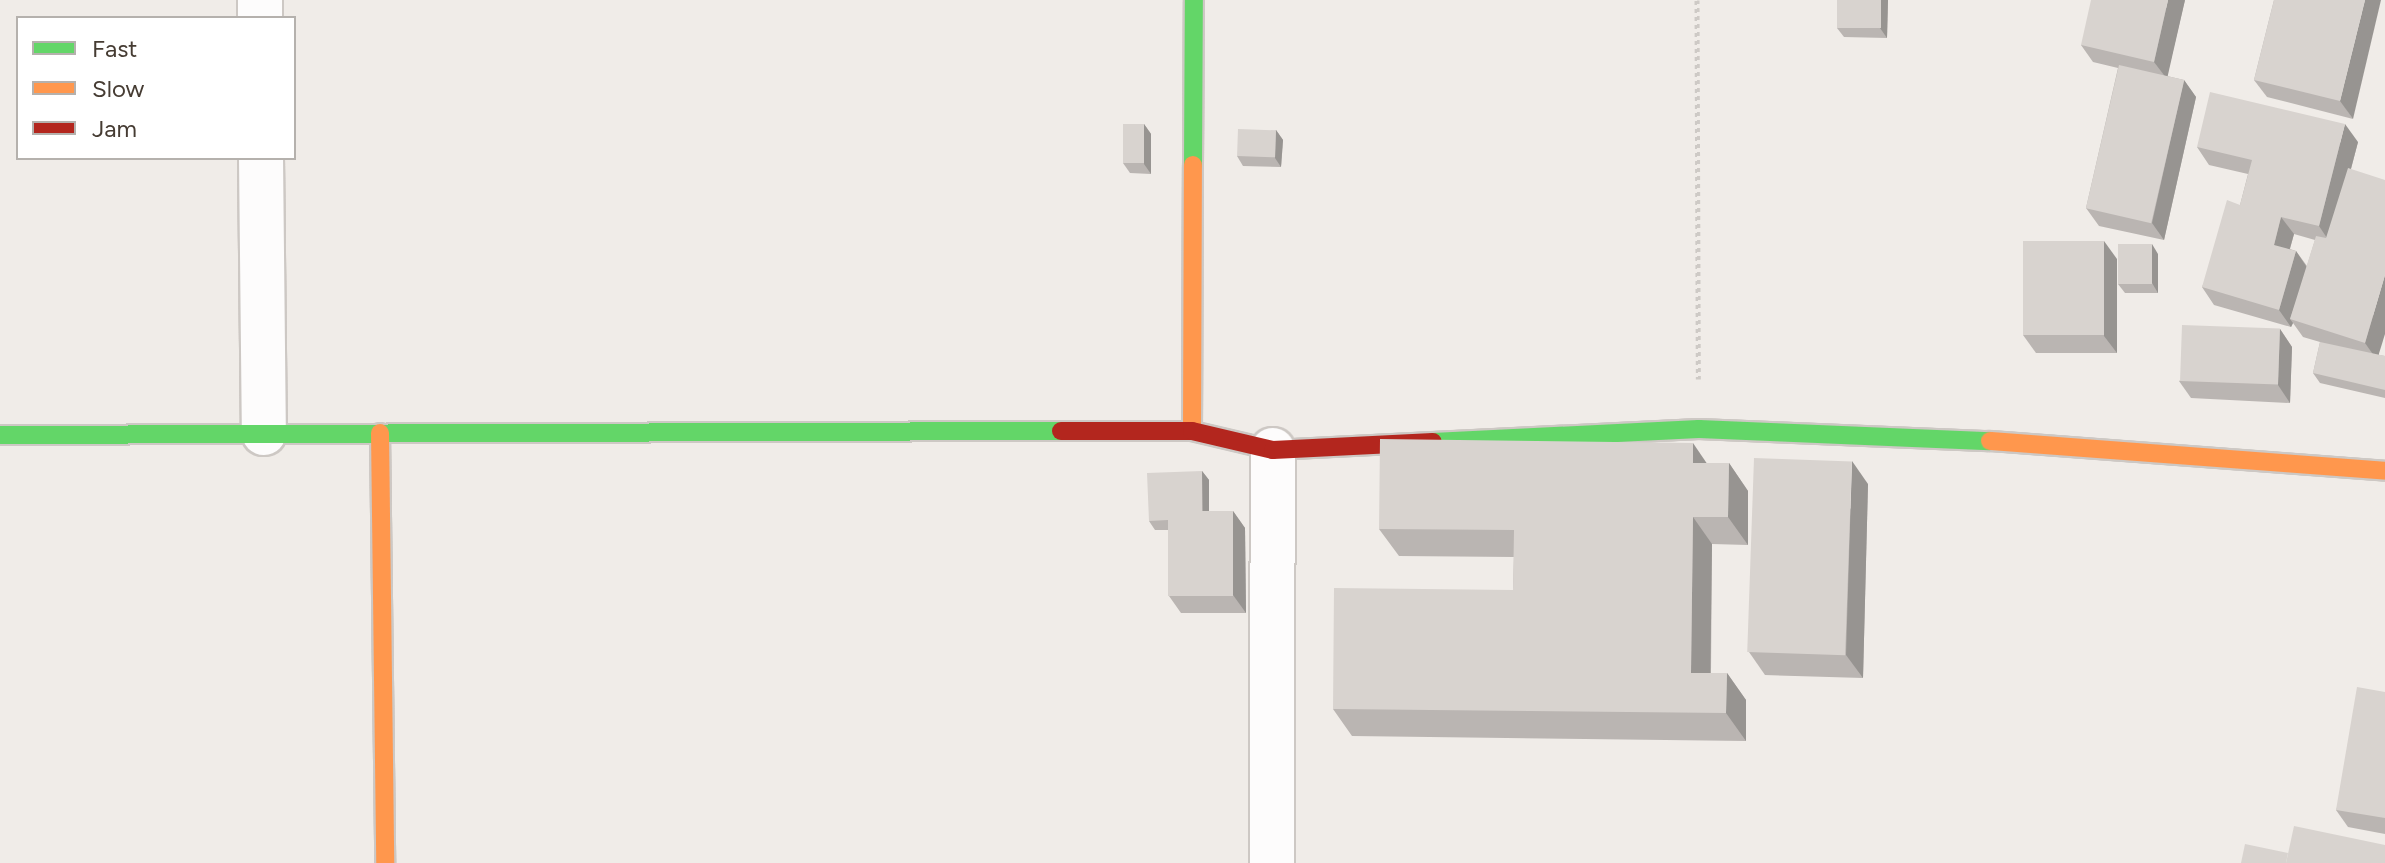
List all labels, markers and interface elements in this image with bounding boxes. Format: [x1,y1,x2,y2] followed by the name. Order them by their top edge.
[16,16,296,160] legend
[92,34,137,63] text: Fast
[92,74,144,103] text: Slow
[92,114,137,143] text: Jam

